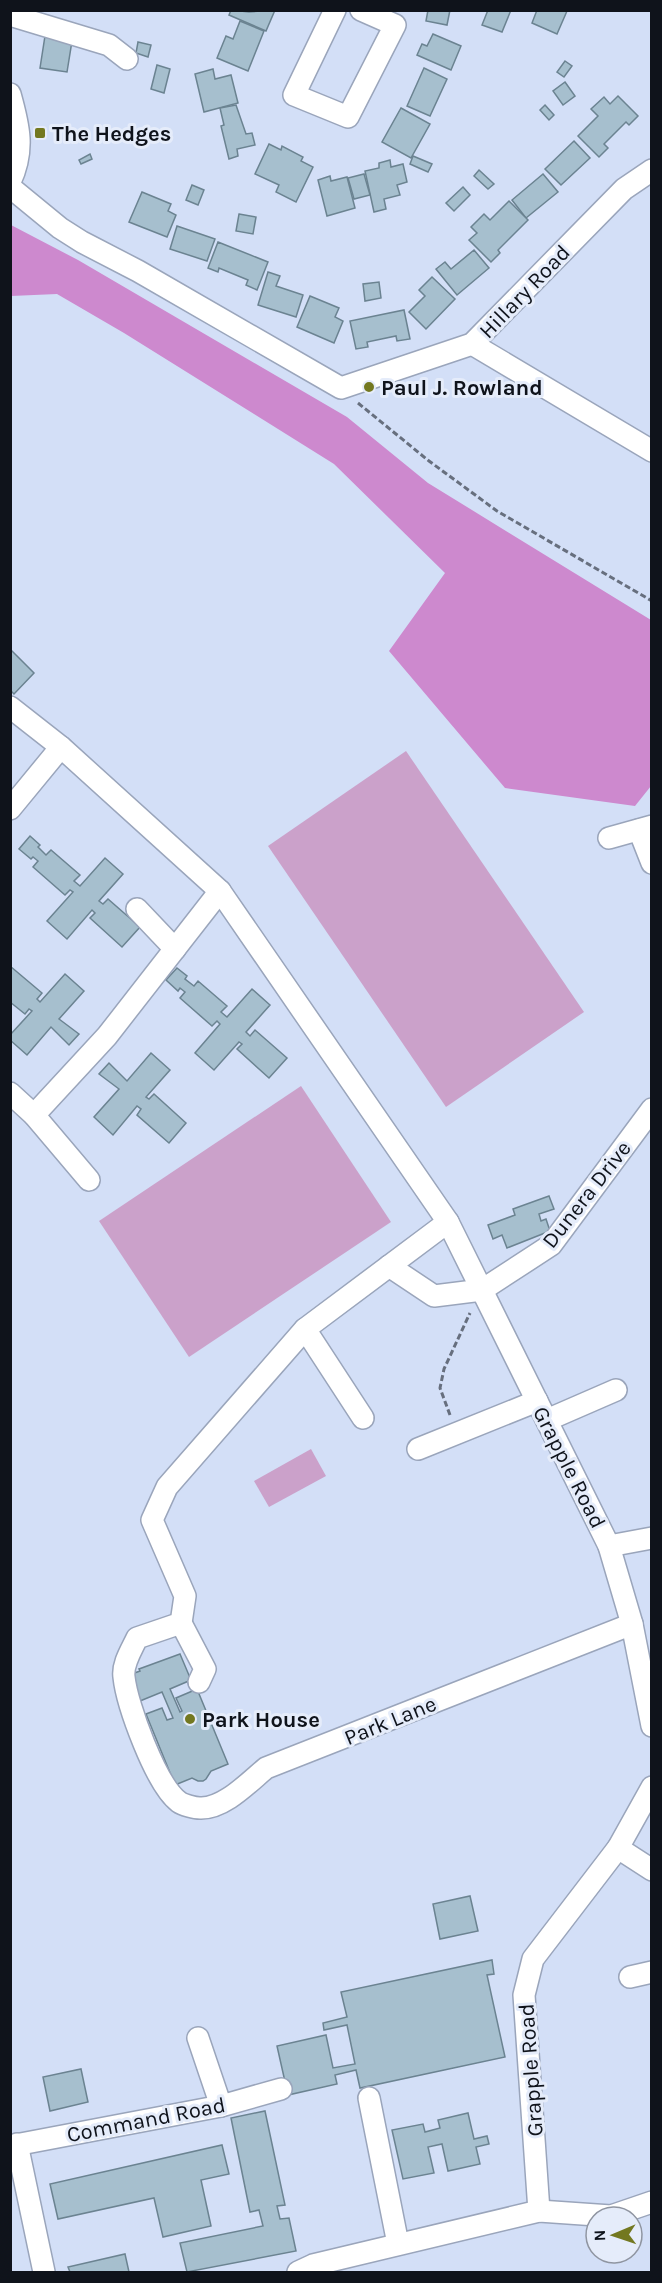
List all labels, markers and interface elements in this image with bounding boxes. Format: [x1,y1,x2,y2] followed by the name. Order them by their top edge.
[52,121,171,147] place label: The Hedges
[33,126,47,140] marker: The Hedges
[474,240,576,344] street label: Hillary Road
[381,375,543,401] place label: Paul J. Rowland
[362,380,376,394] marker: Paul J. Rowland
[537,1136,637,1253] street label: Dunera Drive
[527,1402,611,1533] street label: Grapple Road
[341,1691,440,1751] street label: Park Lane
[202,1707,320,1733] place label: Park House
[183,1712,197,1726] marker: Park House
[513,2003,549,2137] street label: Grapple Road
[65,2092,228,2148] street label: Command Road
[584,2205,644,2265] north arrow
[590,2229,609,2242] text: N

